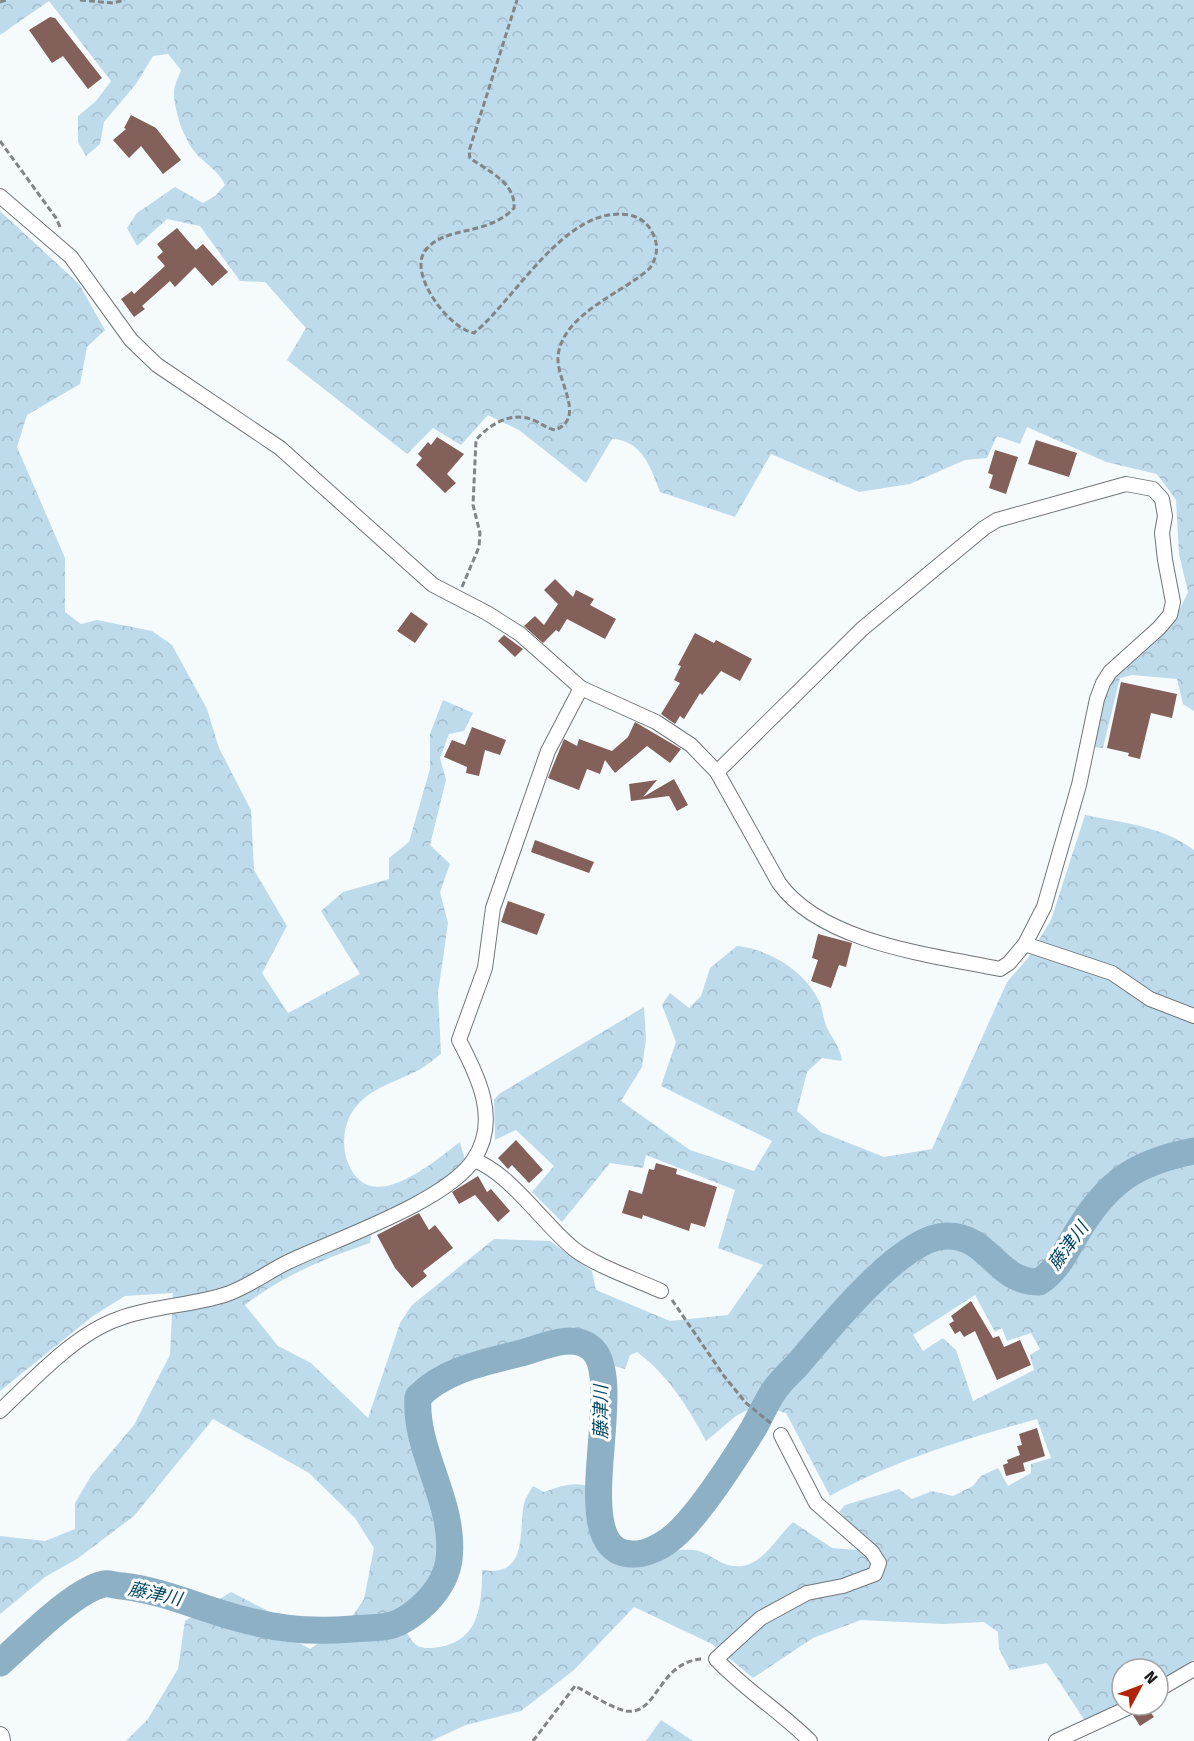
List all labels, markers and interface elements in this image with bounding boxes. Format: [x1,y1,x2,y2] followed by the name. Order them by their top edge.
[1043,1216,1094,1274] water label: 藤津川
[590,1383,612,1439] water label: 藤津川
[126,1578,186,1611] water label: 藤津川
[1110,1657,1170,1717] north arrow
[1140,1667,1162,1688] text: N

